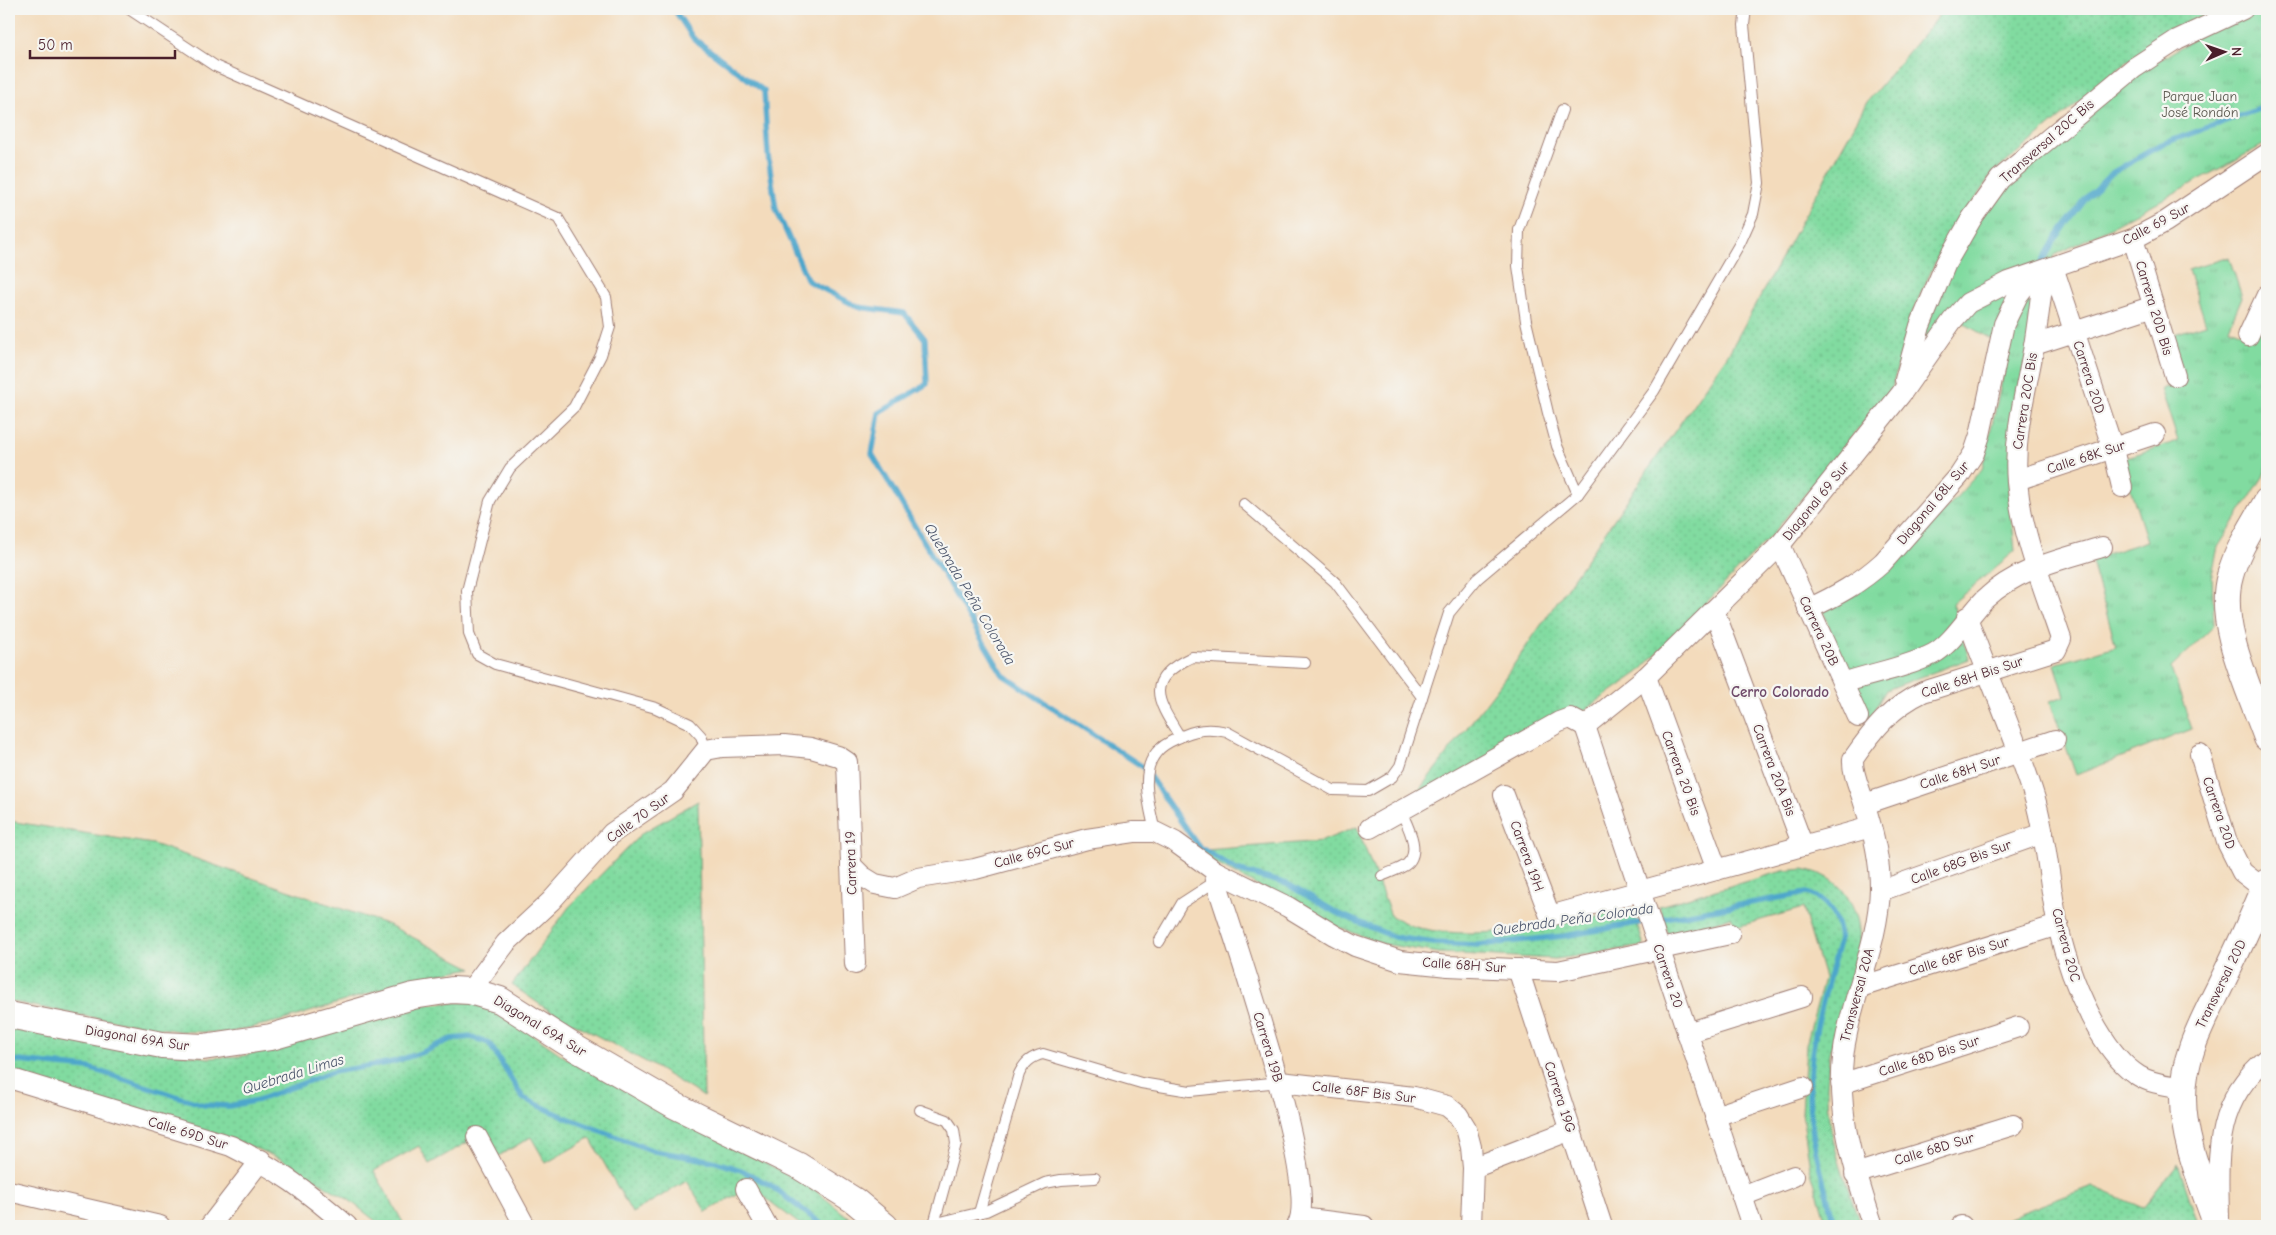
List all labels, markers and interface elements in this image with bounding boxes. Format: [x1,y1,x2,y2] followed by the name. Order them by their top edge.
[30,28,175,60] scale bar
[2198,28,2248,78] north arrow
[38,36,73,54] text: 50 m
[2228,47,2245,56] text: N
[2161,88,2239,121] park label: Parque Juan José Rondón
[1996,95,2098,186] street label: Transversal 20C Bis
[2119,199,2193,249] street label: Calle 69 Sur
[2132,259,2176,357] street label: Carrera 20D Bis
[2069,338,2109,416] street label: Carrera 20D
[2009,351,2041,451] street label: Carrera 20C Bis
[2045,436,2128,478] street label: Calle 68K Sur
[1893,457,1973,548] street label: Diagonal 68L Sur
[1779,458,1853,544] street label: Diagonal 69 Sur
[921,520,1020,668] water label: Quebrada Peña Colorada
[1795,593,1843,669] street label: Carrera 20B
[1919,652,2025,701] street label: Calle 68H Bis Sur
[1731,683,1829,701] district label: Cerro Colorado
[1749,722,1799,819] street label: Carrera 20A Bis
[1658,728,1704,818] street label: Carrera 20 Bis
[1918,751,2003,793] street label: Calle 68H Sur
[2199,775,2239,852] street label: Carrera 20D
[603,789,673,847] street label: Calle 70 Sur
[1506,818,1548,894] street label: Carrera 19H
[841,831,861,895] street label: Carrera 19
[992,834,1076,872] street label: Calle 69C Sur
[1908,836,2014,888] street label: Calle 68G Bis Sur
[1491,899,1655,939] water label: Quebrada Peña Colorada
[2048,906,2084,984] street label: Carrera 20C
[1907,933,2012,979] street label: Calle 68F Bis Sur
[2192,937,2250,1031] street label: Transversal 20D
[1649,942,1687,1010] street label: Carrera 20
[1836,946,1878,1044] street label: Transversal 20A
[1422,954,1507,976] street label: Calle 68H Sur
[491,992,590,1061] street label: Diagonal 69A Sur
[1249,1010,1287,1084] street label: Carrera 19B
[84,1021,191,1055] street label: Diagonal 69A Sur
[1877,1032,1982,1080] street label: Calle 68D Bis Sur
[240,1050,347,1098] water label: Quebrada Limas
[1540,1059,1580,1135] street label: Carrera 19G
[1311,1077,1417,1107] street label: Calle 68F Bis Sur
[146,1113,230,1153] street label: Calle 69D Sur
[1892,1129,1976,1169] street label: Calle 68D Sur

